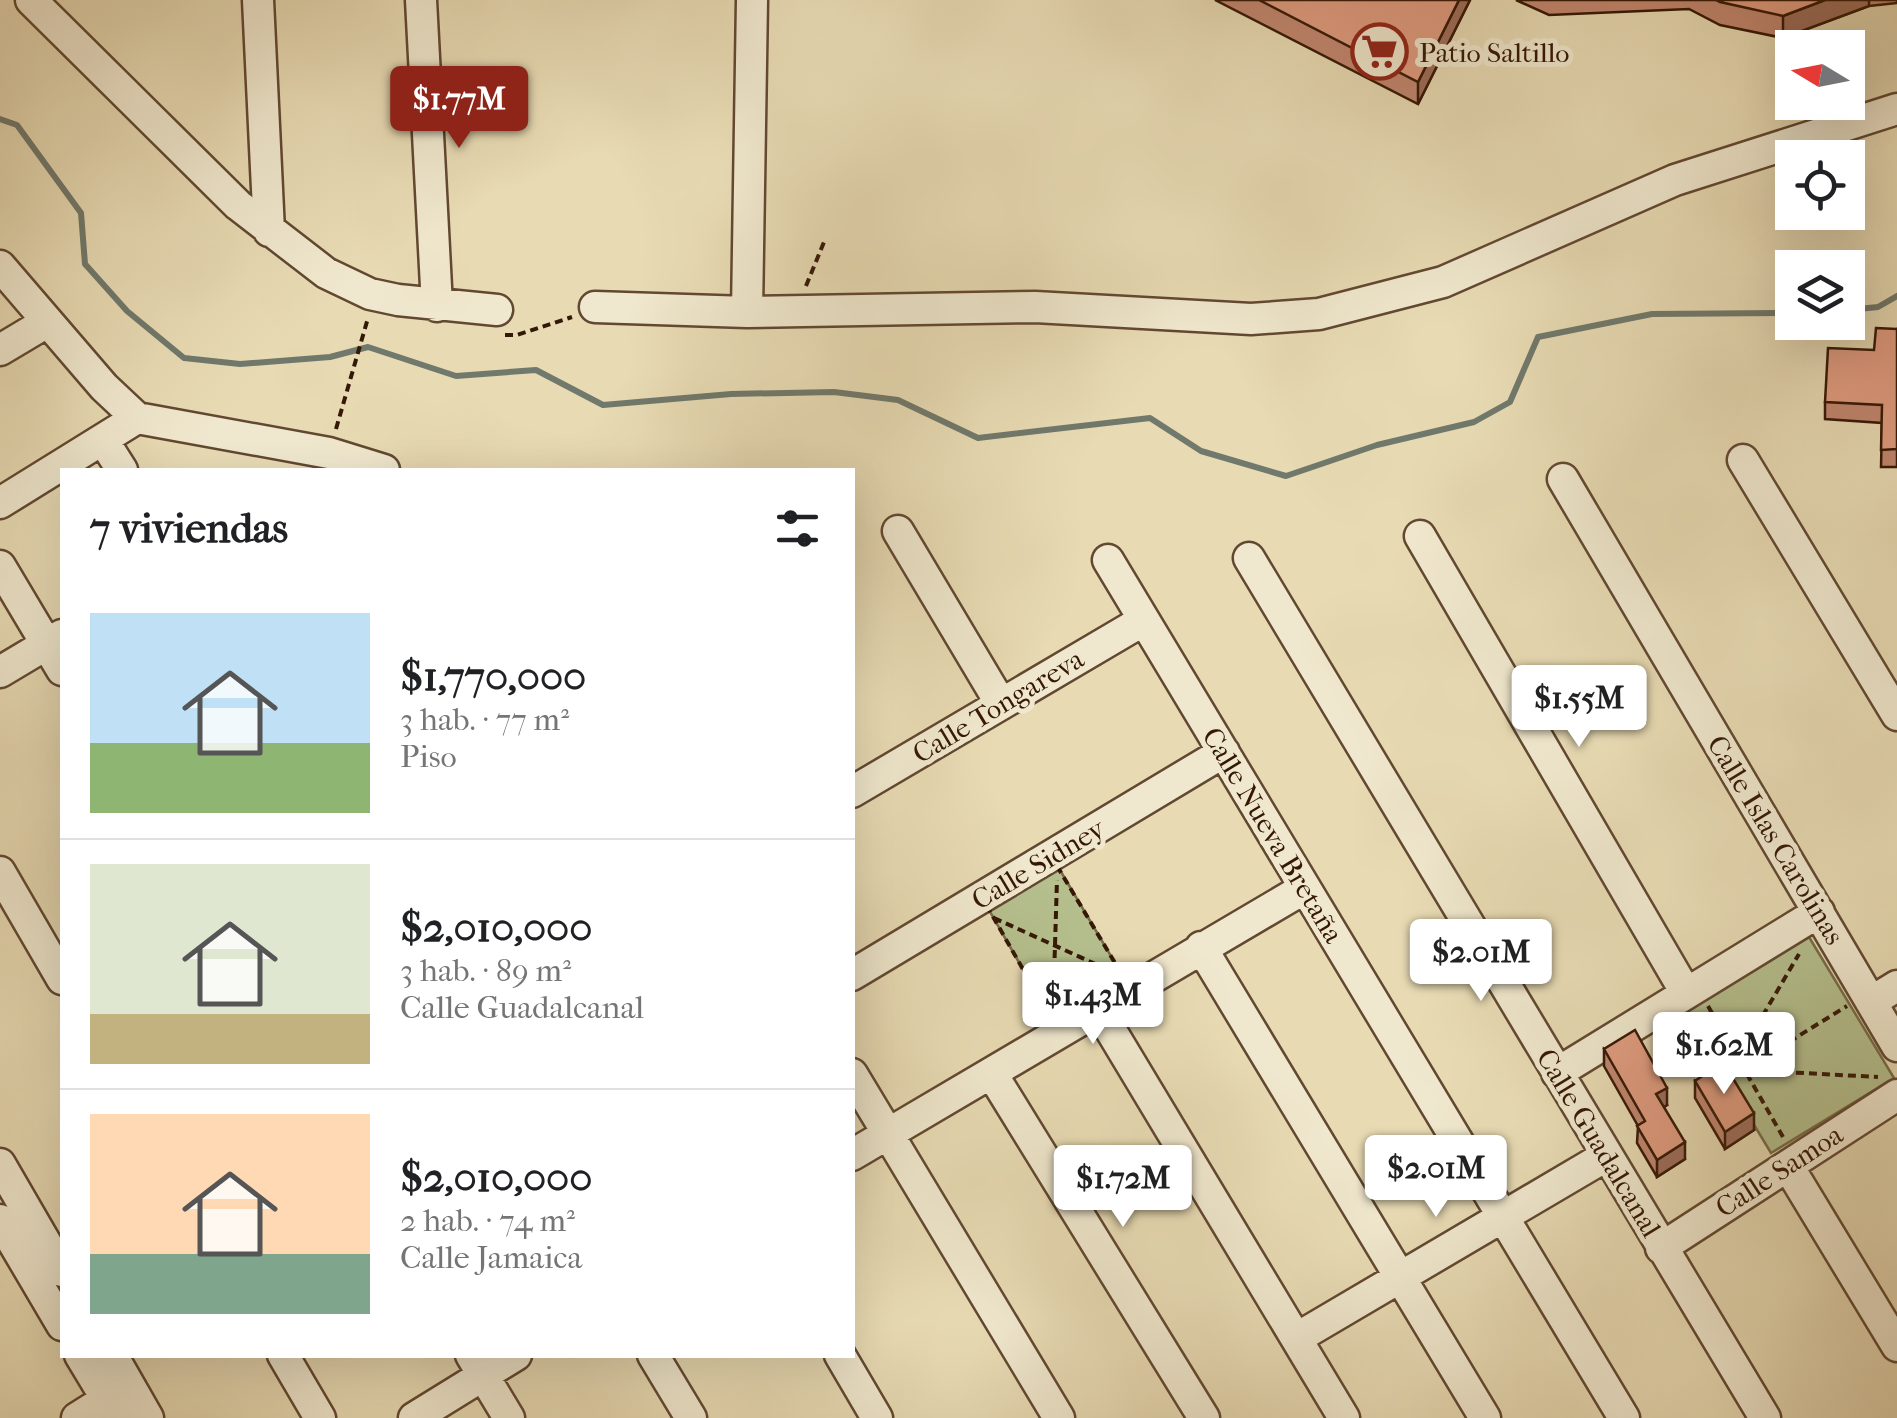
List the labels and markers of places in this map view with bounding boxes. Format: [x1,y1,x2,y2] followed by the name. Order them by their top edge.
[1350,22,1410,82] supermarket icon: Patio Saltillo
[1419,36,1570,69] place label: Patio Saltillo
[378,66,540,151] pin: $1.77M
[1498,665,1660,750] pin: $1.55M
[1400,919,1562,1004] pin: $2.01M
[1012,962,1174,1047] pin: $1.43M
[1643,1012,1805,1097] pin: $1.62M
[1355,1135,1517,1220] pin: $2.01M
[1042,1145,1204,1230] pin: $1.72M

